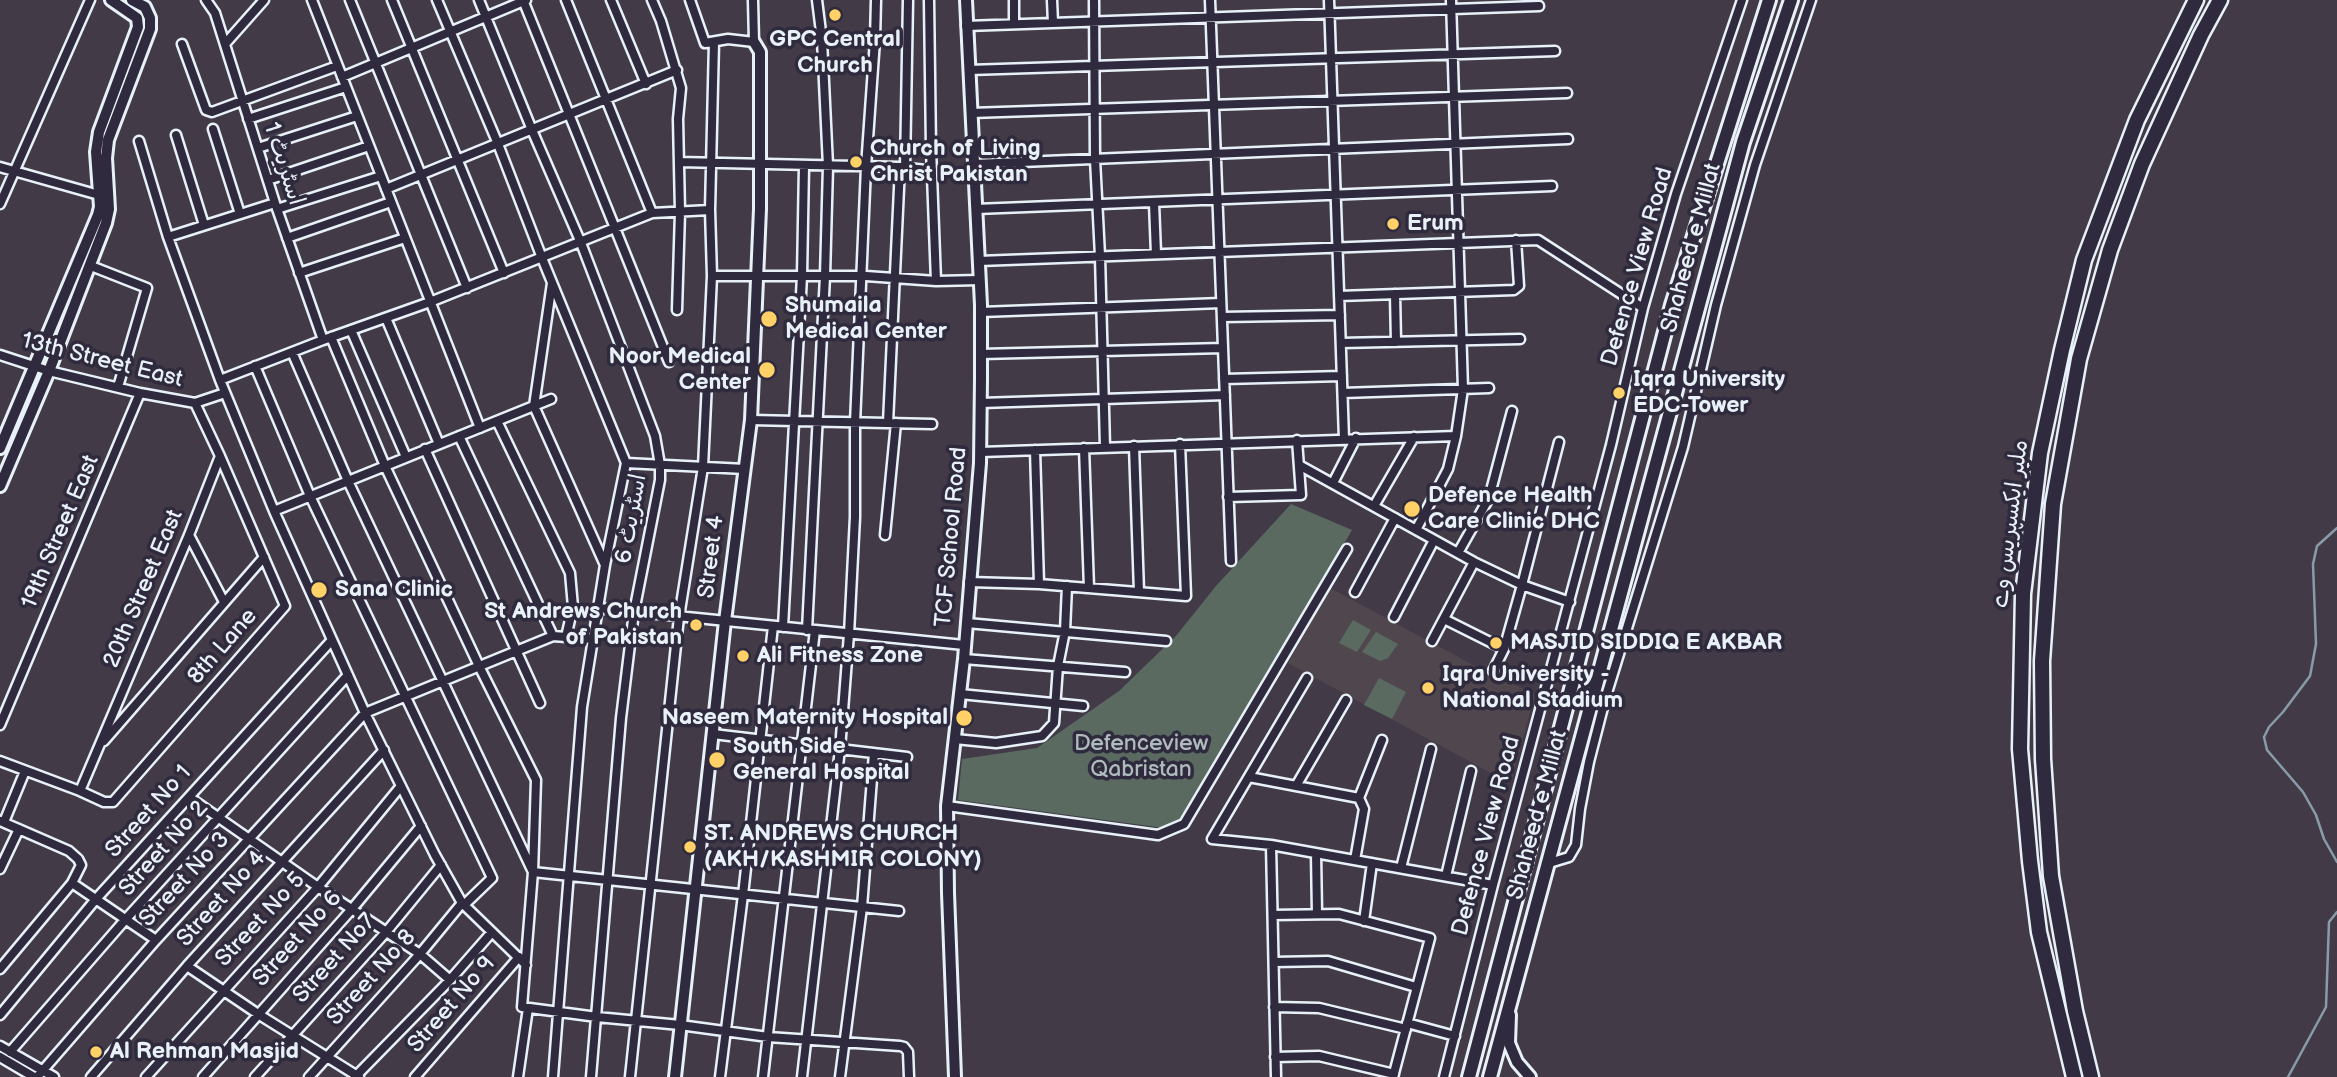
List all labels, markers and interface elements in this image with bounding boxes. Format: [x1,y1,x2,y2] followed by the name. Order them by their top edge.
[827,7,843,23] marker: GPC Central Church
[769,26,901,80] place label: GPC Central Church
[257,119,309,209] street label: اسٹریٹ 1
[870,135,1041,189] place label: Church of Living Christ Pakistan
[848,154,864,170] marker: Church of Living Christ Pakistan
[1656,160,1728,336] street label: Shaheed e Millat
[1596,164,1680,370] street label: Defence View Road
[1407,210,1464,238] place label: Erum
[1385,216,1401,232] marker: Erum
[785,292,947,346] place label: Shumaila Medical Center
[759,309,779,329] marker: Shumaila Medical Center
[19,328,185,394] street label: 13th Street East
[608,343,751,397] place label: Noor Medical Center
[757,360,777,380] marker: Noor Medical Center
[1633,366,1785,420] place label: Iqra University EDC-Tower
[1611,385,1627,401] marker: Iqra University EDC-Tower
[1987,438,2035,610] street label: ملیر ایکسپریس وے
[930,446,974,628] street label: TCF School Road
[16,451,106,613] street label: 19th Street East
[611,472,653,566] street label: اسٹریٹ 6
[1428,482,1600,536] place label: Defence Health Care Clinic DHC
[1402,499,1422,519] marker: Defence Health Care Clinic DHC
[98,506,190,672] street label: 20th Street East
[693,514,731,600] street label: Street 4
[335,576,453,604] place label: Sana Clinic
[309,580,329,600] marker: Sana Clinic
[484,598,682,652] place label: St Andrews Church of Pakistan
[183,603,263,691] street label: 8th Lane
[688,617,704,633] marker: St Andrews Church of Pakistan
[1510,629,1782,657] place label: MASJID SIDDIQ E AKBAR
[1488,635,1504,651] marker: MASJID SIDDIQ E AKBAR
[757,642,923,670] place label: Ali Fitness Zone
[735,648,751,664] marker: Ali Fitness Zone
[1442,661,1623,715] place label: Iqra University - National Stadium
[1420,680,1436,696] marker: Iqra University - National Stadium
[662,704,948,732] place label: Naseem Maternity Hospital
[954,708,974,728] marker: Naseem Maternity Hospital
[1502,727,1574,903] street label: Shaheed e Millat
[1074,730,1208,784] park label: Defenceview Qabristan
[733,733,910,787] place label: South Side General Hospital
[1447,733,1527,939] street label: Defence View Road
[707,750,727,770] marker: South Side General Hospital
[100,760,198,864] street label: Street No 1
[114,795,214,903] street label: Street No 2
[704,820,982,874] place label: ST. ANDREWS CHURCH (AKH/KASHMIR COLONY)
[134,827,236,933] street label: Street No 3
[682,839,698,855] marker: ST. ANDREWS CHURCH (AKH/KASHMIR COLONY)
[172,845,272,953] street label: Street No 4
[210,867,312,973] street label: Street No 5
[248,885,348,993] street label: Street No 6
[288,909,382,1009] street label: Street No7
[322,924,422,1032] street label: Street No 8
[402,951,502,1059] street label: Street No 9
[110,1038,299,1066] place label: Al Rehman Masjid
[88,1044,104,1060] marker: Al Rehman Masjid

